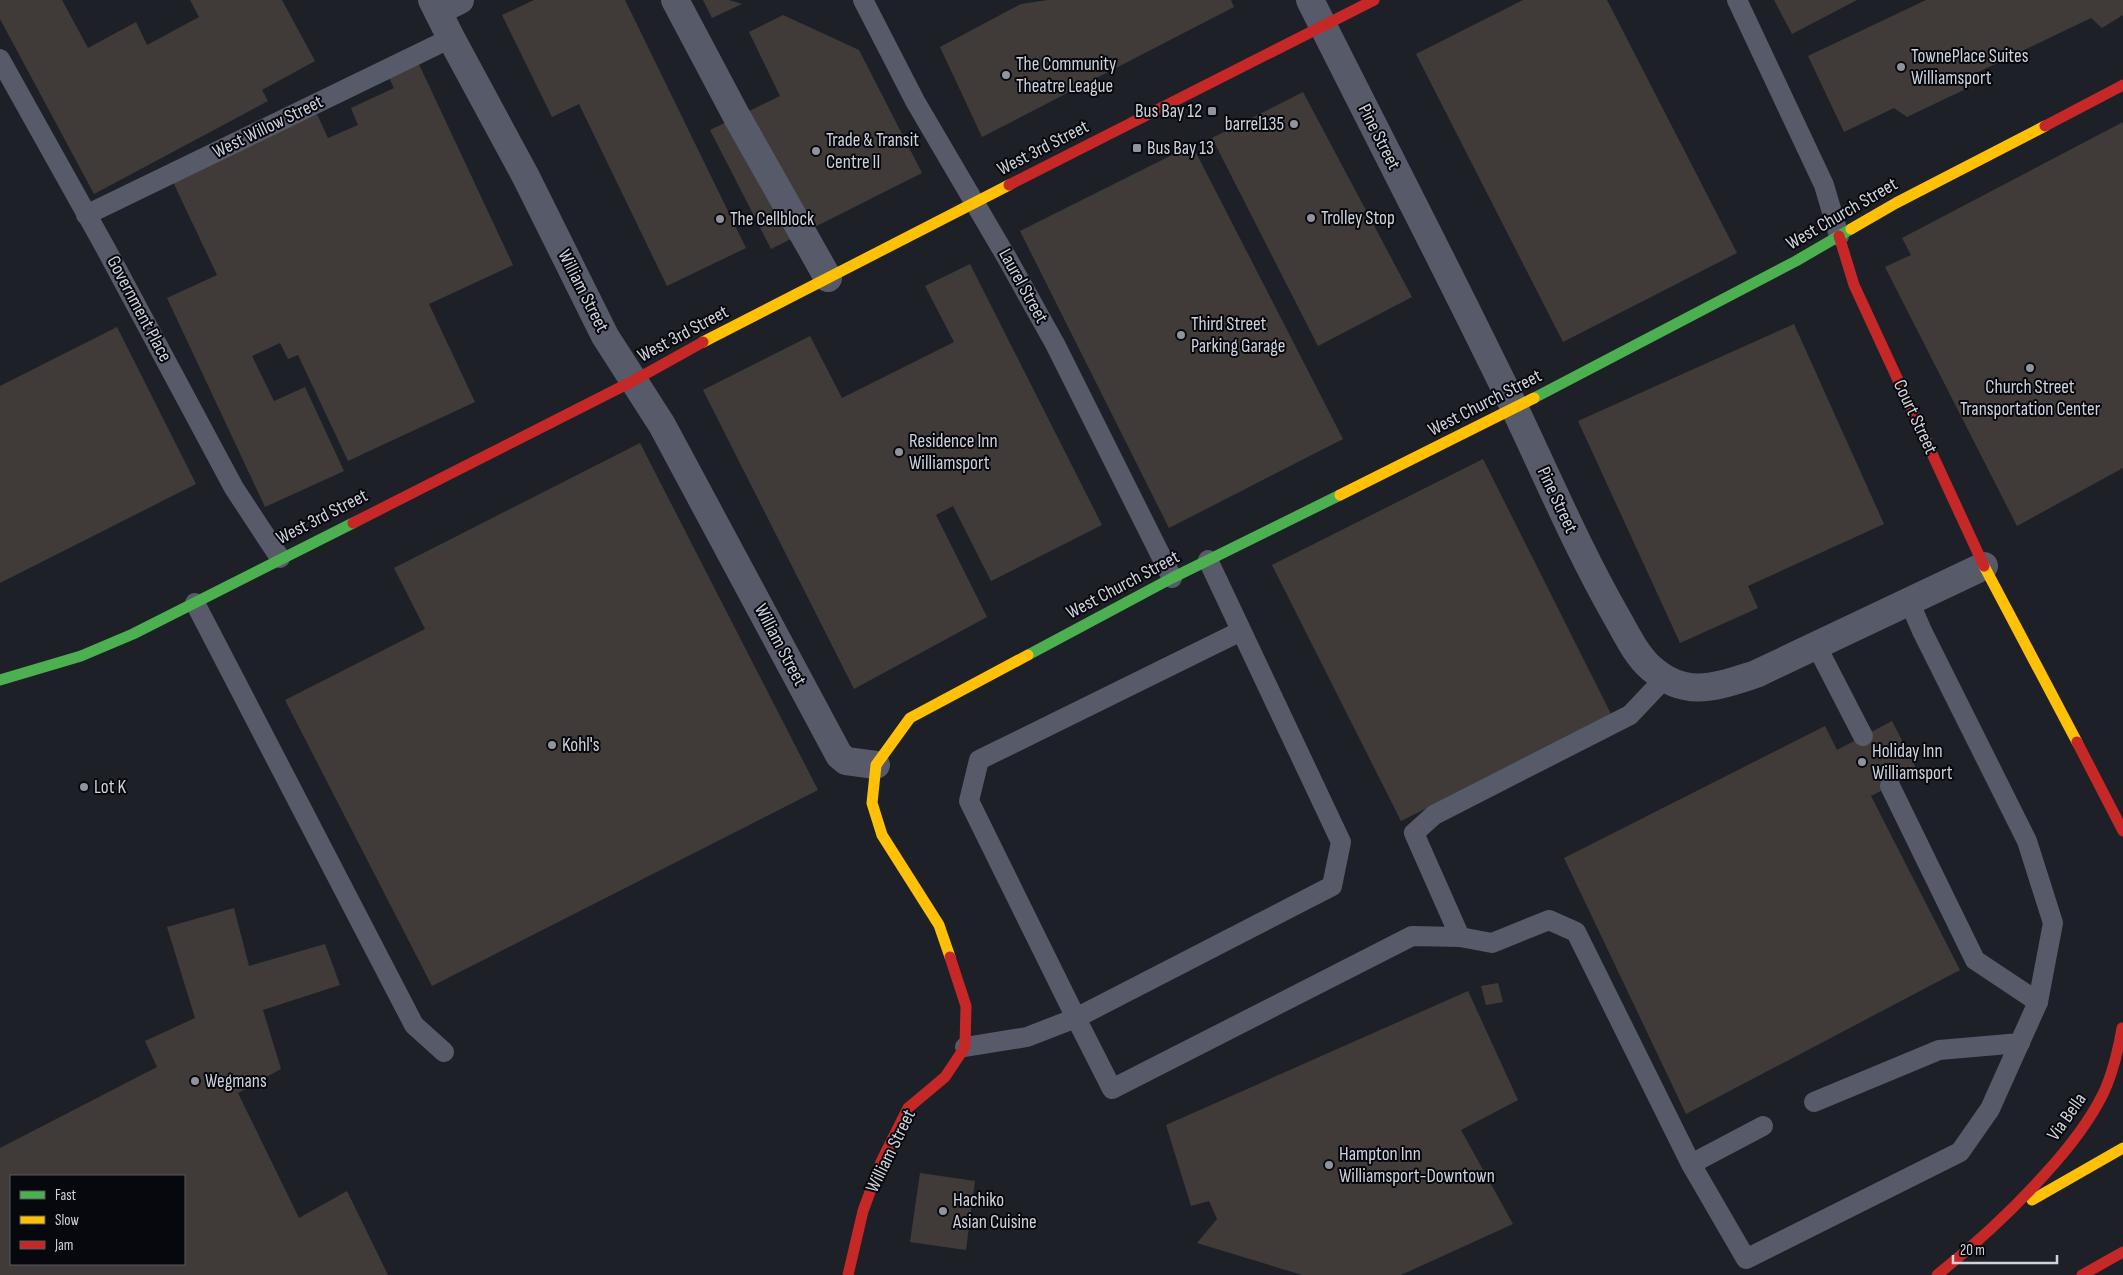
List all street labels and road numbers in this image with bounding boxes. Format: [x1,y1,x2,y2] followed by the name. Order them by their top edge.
[209,90,327,164] street label: West Willow Street
[1353,100,1405,174] street label: Pine Street
[993,115,1093,181] street label: West 3rd Street
[1782,173,1902,255] street label: West Church Street
[993,245,1053,327] street label: Laurel Street
[552,246,614,336] street label: William Street
[101,252,177,366] street label: Government Place
[634,300,732,368] street label: West 3rd Street
[1424,364,1546,442] street label: West Church Street
[1888,376,1942,458] street label: Court Street
[1532,463,1582,537] street label: Pine Street
[272,484,372,550] street label: West 3rd Street
[1063,546,1184,624] street label: West Church Street
[749,600,811,690] street label: William Street
[2042,1089,2092,1145] street label: Via Bella
[861,1106,921,1196] street label: William Street

